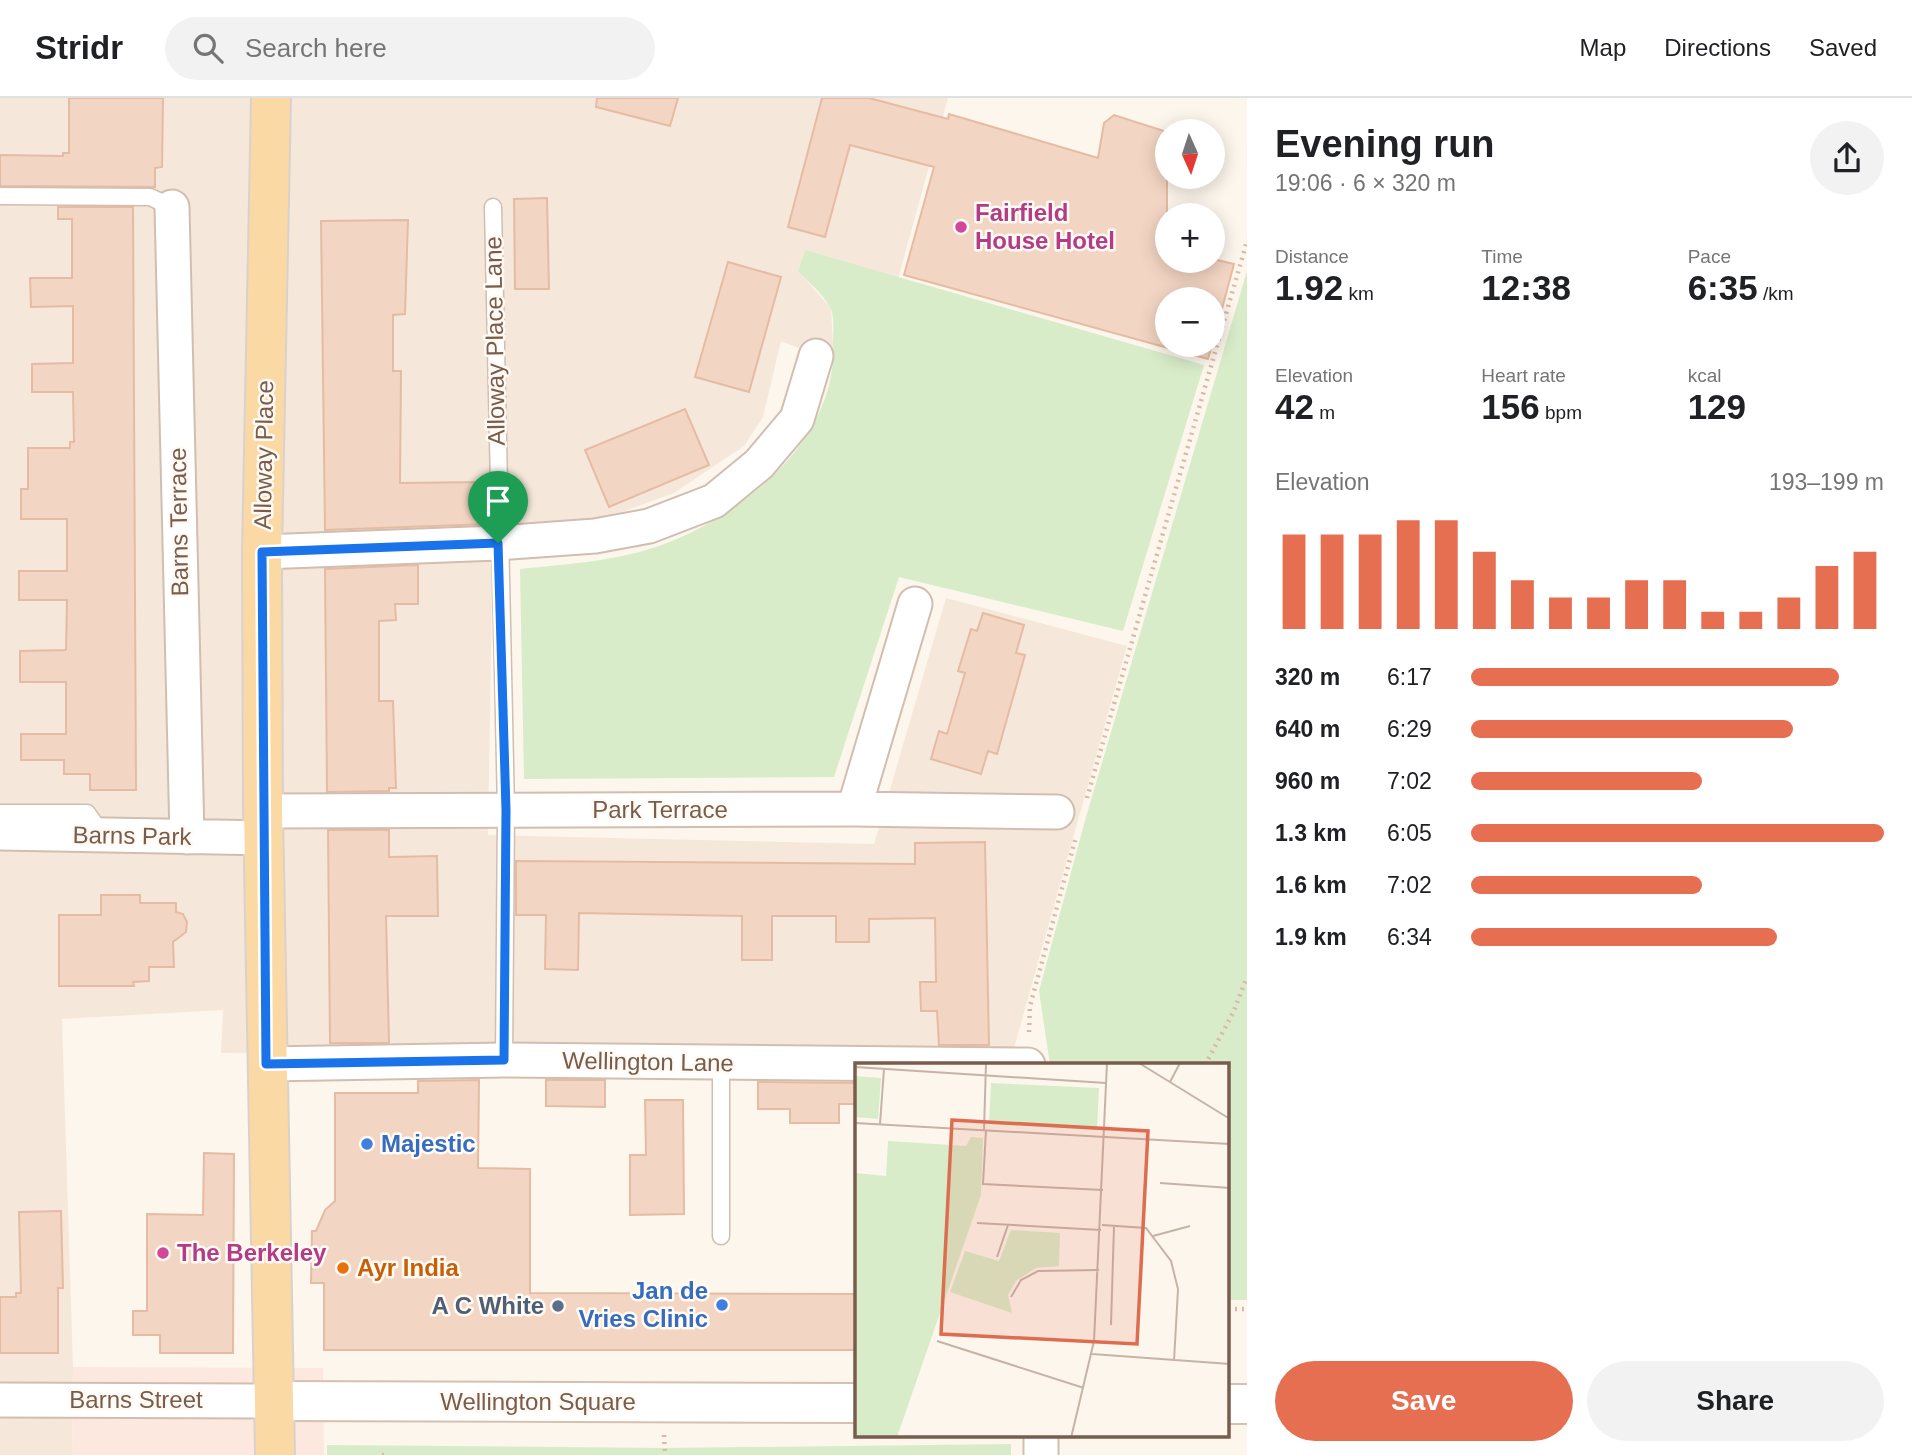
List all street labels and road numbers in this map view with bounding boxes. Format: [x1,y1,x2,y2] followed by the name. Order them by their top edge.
[479,236,510,446] street label: Alloway Place Lane
[249,380,278,530] street label: Alloway Place
[164,447,193,597] street label: Barns Terrace
[592,796,728,823] street label: Park Terrace
[72,821,193,850] street label: Barns Park
[562,1047,734,1076] street label: Wellington Lane
[69,1386,203,1413] street label: Barns Street
[440,1388,636,1415] street label: Wellington Square

